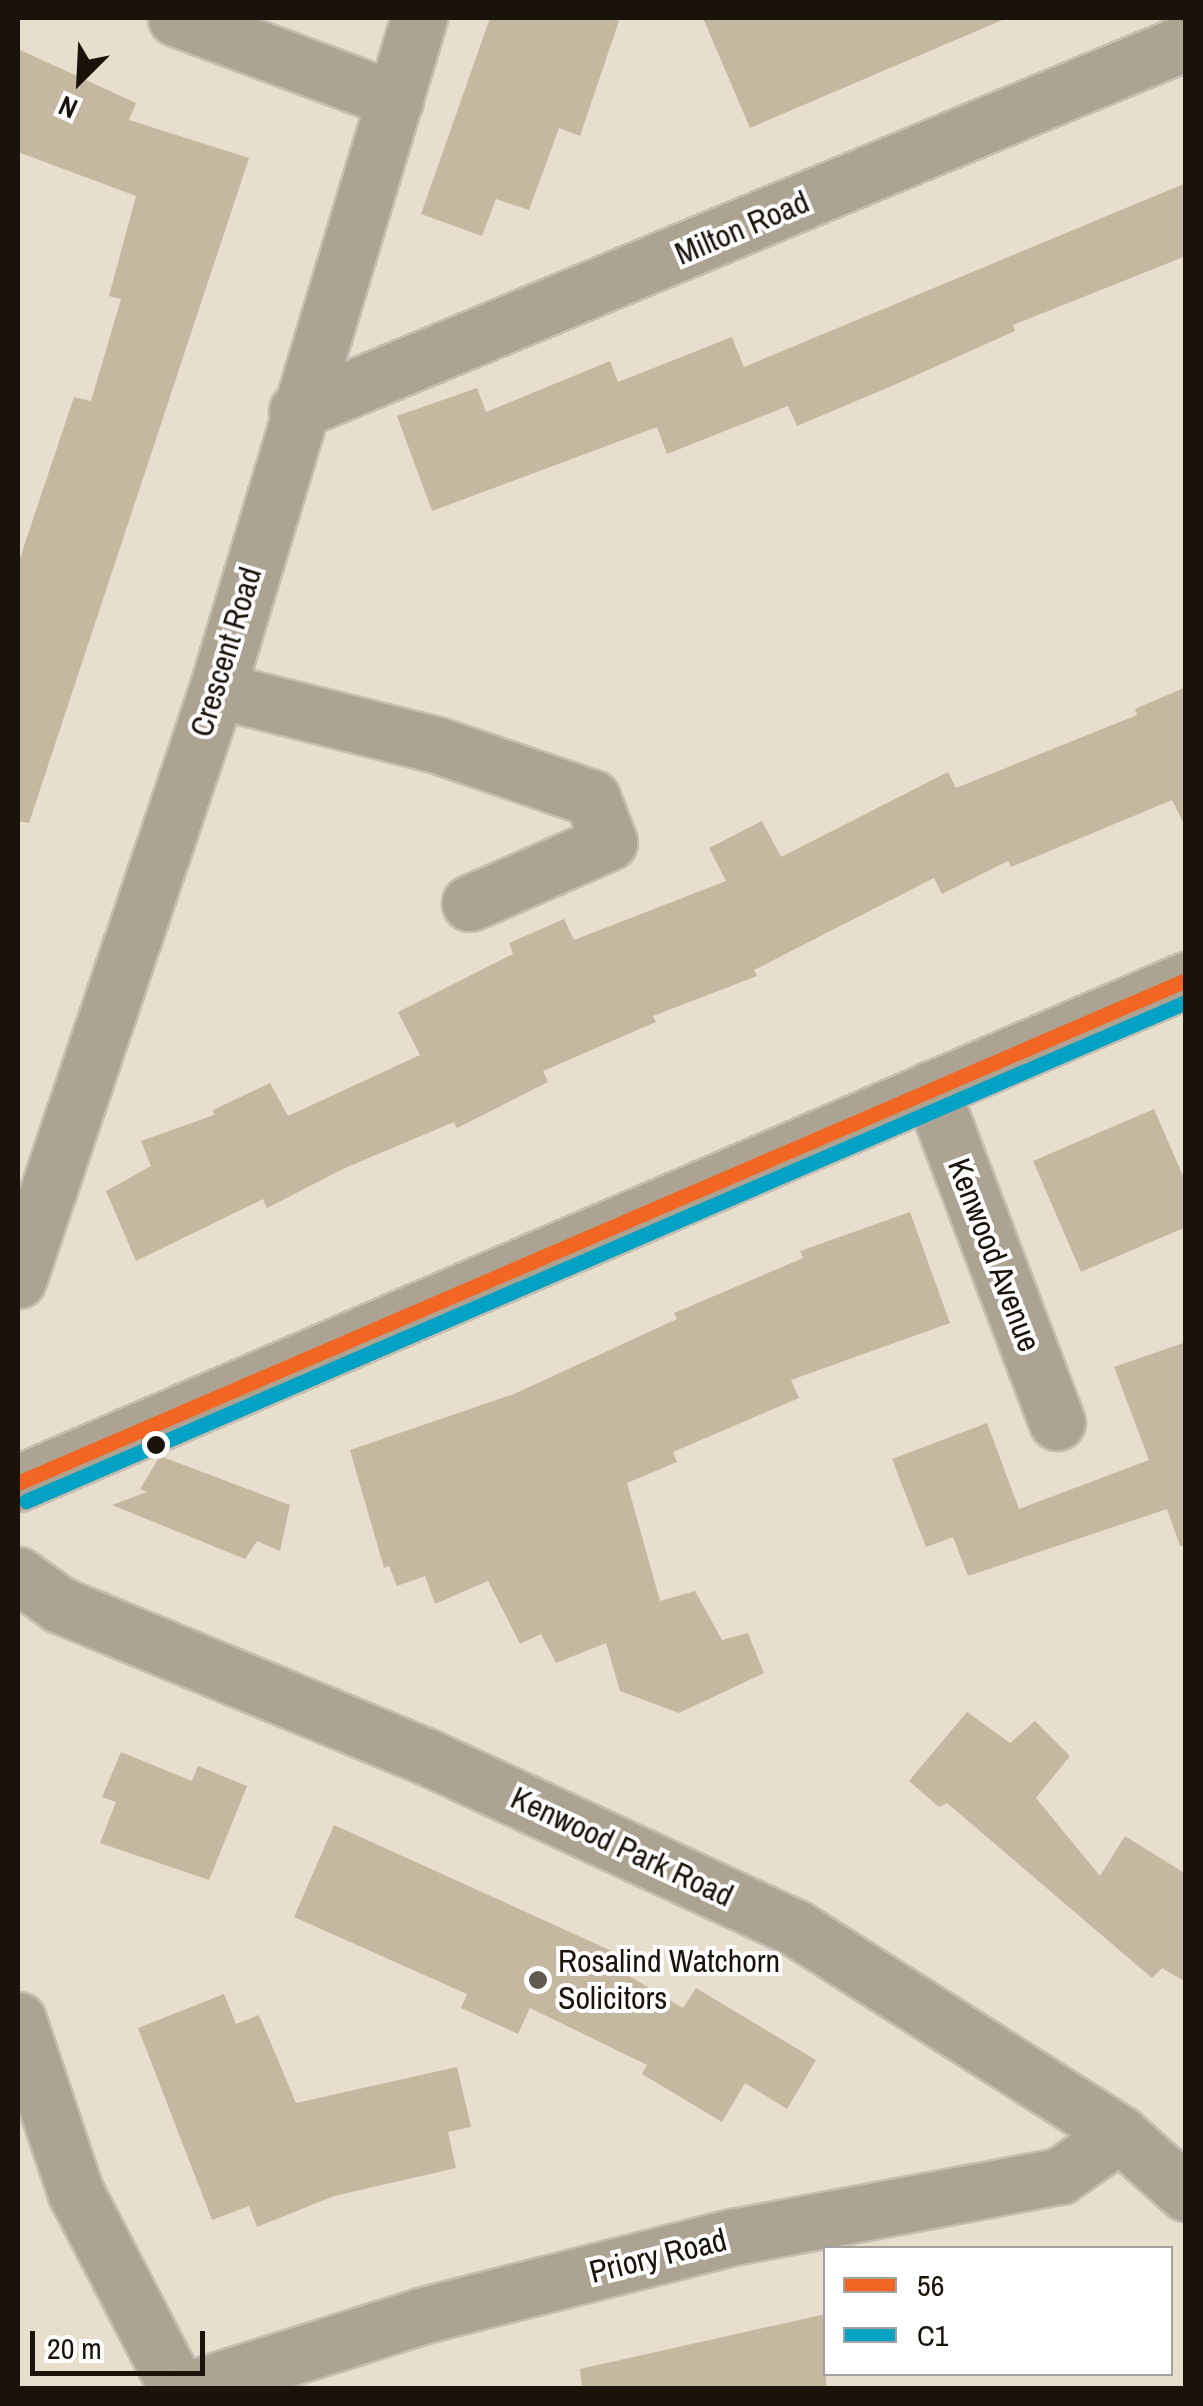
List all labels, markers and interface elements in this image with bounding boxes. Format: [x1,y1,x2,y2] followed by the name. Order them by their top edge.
[30,30,130,130] north arrow
[53,87,83,128] text: N
[669,183,815,273] street label: Milton Road
[182,563,270,741] street label: Crescent Road
[939,1152,1049,1358] street label: Kenwood Avenue
[146,1435,166,1455] unlabelled marker
[505,1779,739,1915] street label: Kenwood Park Road
[558,1943,780,2018] place label: Rosalind Watchorn Solicitors
[527,1969,549,1991] marker: Rosalind Watchorn Solicitors
[585,2220,731,2292] street label: Priory Road
[823,2246,1173,2376] legend
[917,2265,944,2305] text: 56
[35,2311,210,2373] scale bar
[917,2315,948,2355] text: C1
[47,2328,102,2368] text: 20 m

